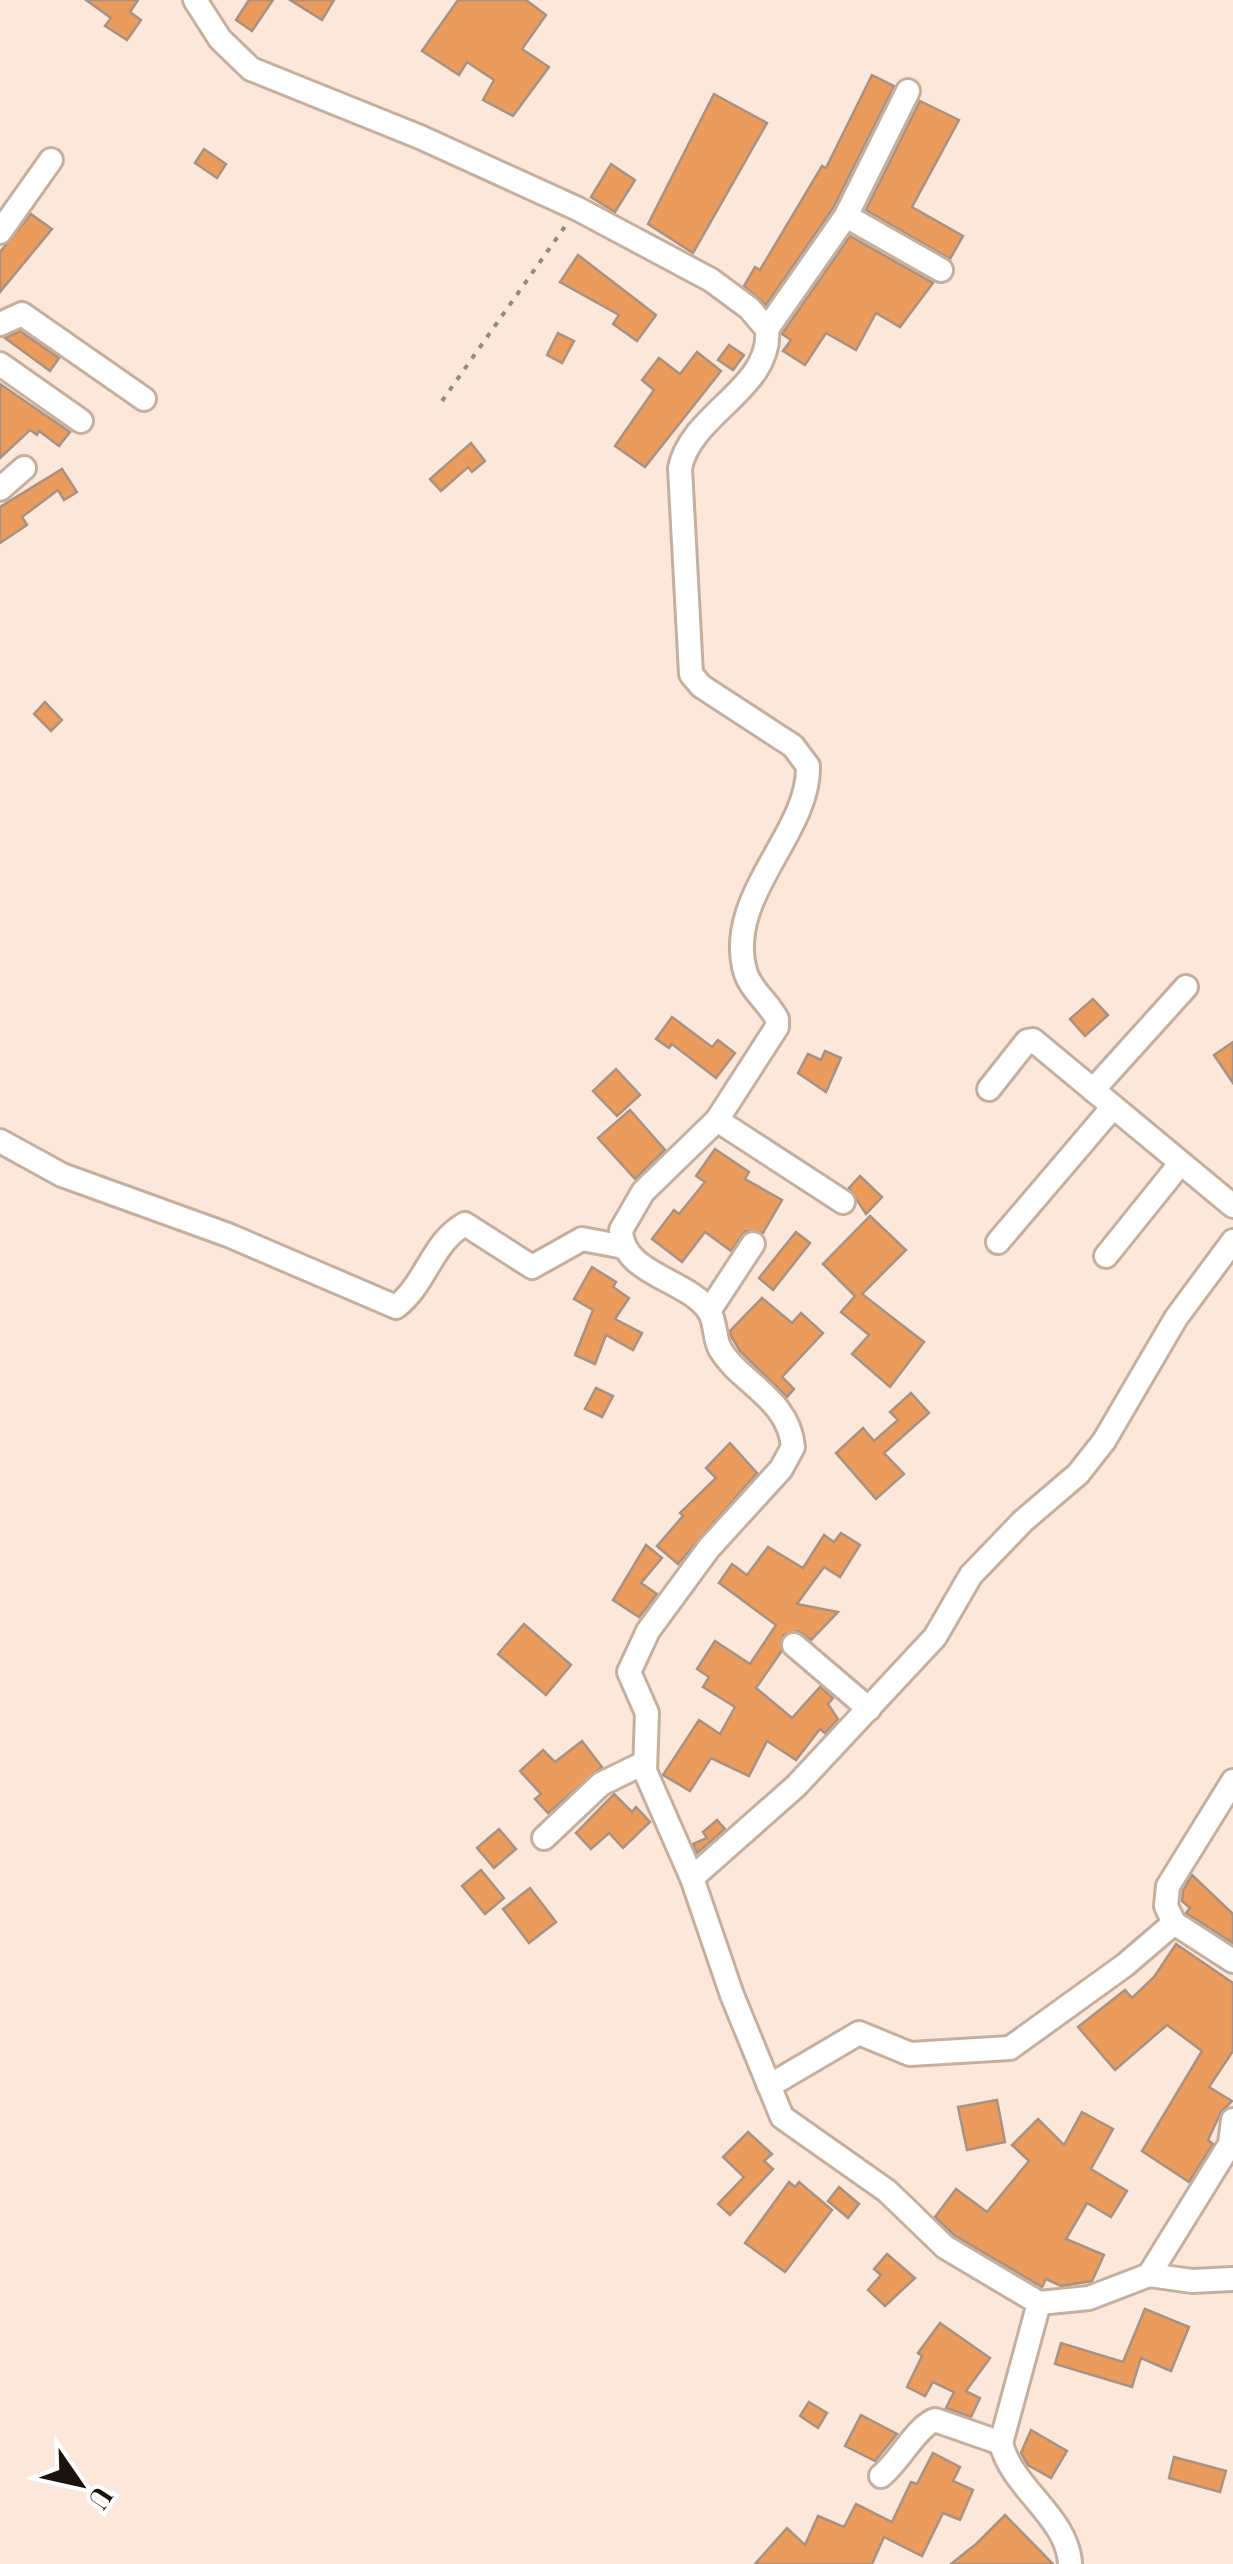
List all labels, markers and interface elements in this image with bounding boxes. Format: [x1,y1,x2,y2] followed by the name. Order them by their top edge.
[30,2434,130,2534] north arrow
[81,2480,123,2517] text: U

